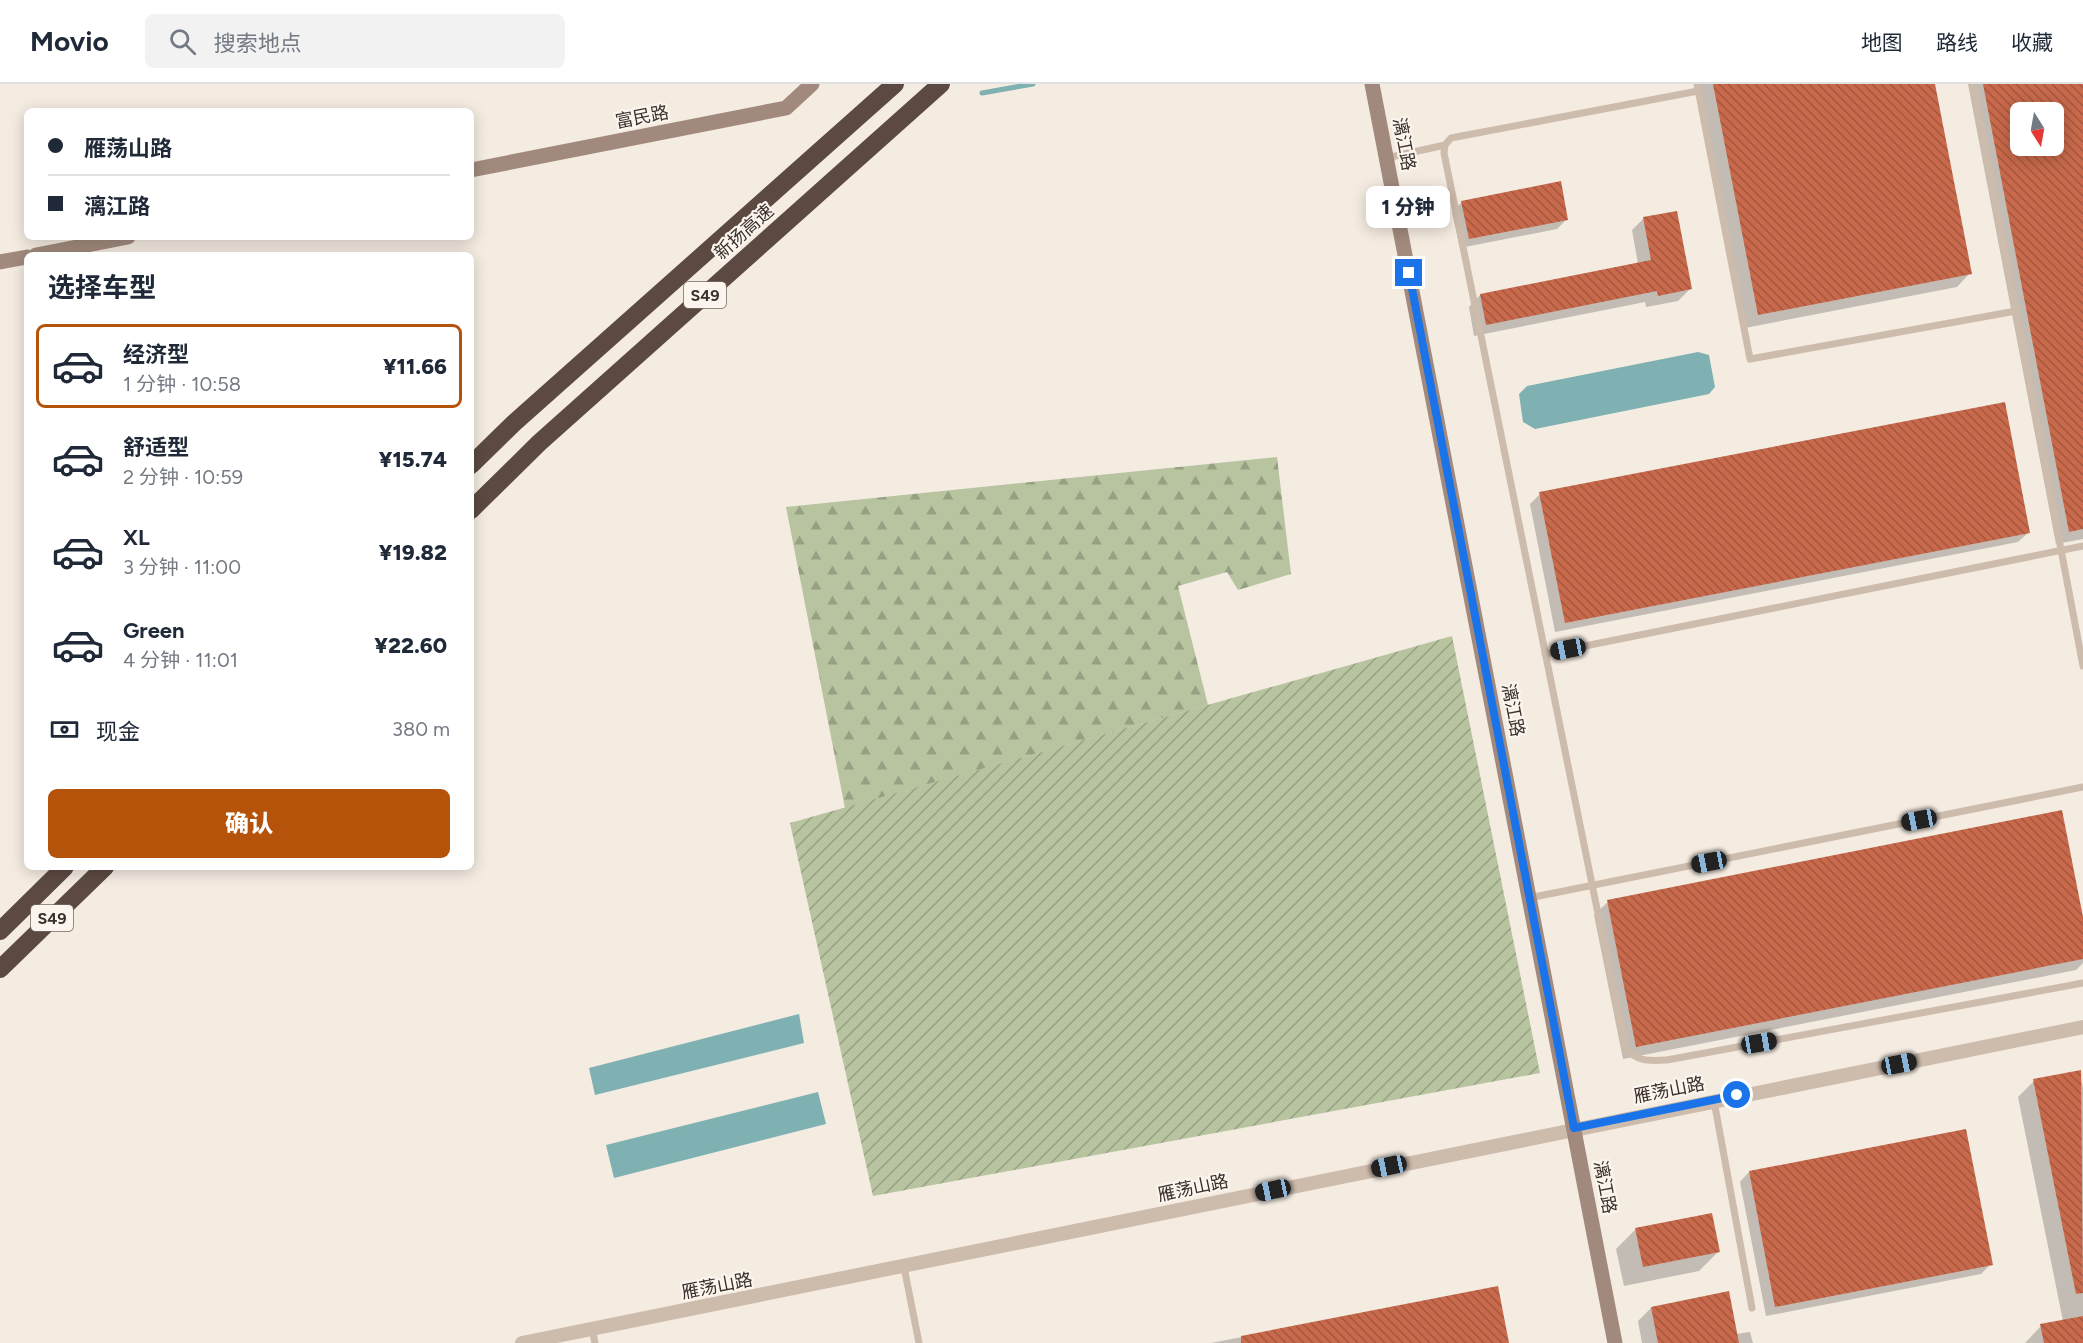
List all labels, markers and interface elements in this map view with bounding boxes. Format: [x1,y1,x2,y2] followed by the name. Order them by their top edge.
[145,14,565,68] search box
[30,24,109,58] text: Movio
[166,25,199,58] icon: search
[214,30,302,57] text: 搜索地点
[1861,30,1903,55] text: 地图
[1936,30,1978,55] text: 路线
[2011,30,2053,55] text: 收藏
[613,101,671,133] street label: 富民路
[2010,102,2064,156] north arrow
[2010,102,2064,156] map controls
[1388,115,1420,173] street label: 漓江路
[84,135,172,162] text: 雁荡山路
[1367,186,1451,228] callout: 1 分钟
[84,193,150,220] text: 漓江路
[1381,195,1435,219] text: 1 分钟
[710,200,778,264] street label: 新扬高速
[1395,259,1422,286] route end
[48,271,156,304] text: 选择车型
[684,282,726,308] road number: S49
[51,339,105,393] icon: car
[123,341,189,368] text: 经济型
[383,353,447,380] text: ¥11.66
[123,372,241,396] text: 1 分钟 · 10:58
[51,432,105,486] icon: car
[123,434,189,461] text: 舒适型
[379,446,447,473] text: ¥15.74
[123,465,243,489] text: 2 分钟 · 10:59
[123,524,150,551] text: XL
[51,525,105,579] icon: car
[379,539,447,566] text: ¥19.82
[123,555,241,579] text: 3 分钟 · 11:00
[123,617,185,644] text: Green
[51,618,105,672] icon: car
[374,632,447,659] text: ¥22.60
[1549,637,1587,661] car
[123,648,238,672] text: 4 分钟 · 11:01
[1497,681,1529,739] street label: 漓江路
[48,713,81,746] icon: cash
[392,717,450,741] text: 380 m
[96,718,140,745] text: 现金
[48,789,450,858] button: 确认
[1900,808,1938,832] car
[1690,850,1728,874] car
[31,905,73,931] road number: S49
[1740,1031,1778,1055] car
[1880,1052,1918,1076] car
[1632,1072,1706,1108] street label: 雁荡山路
[1723,1081,1750,1108] route start
[1370,1153,1408,1179] car
[1589,1158,1621,1216] street label: 漓江路
[1155,1170,1231,1206] street label: 雁荡山路
[1254,1177,1292,1203] car
[680,1268,754,1304] street label: 雁荡山路

